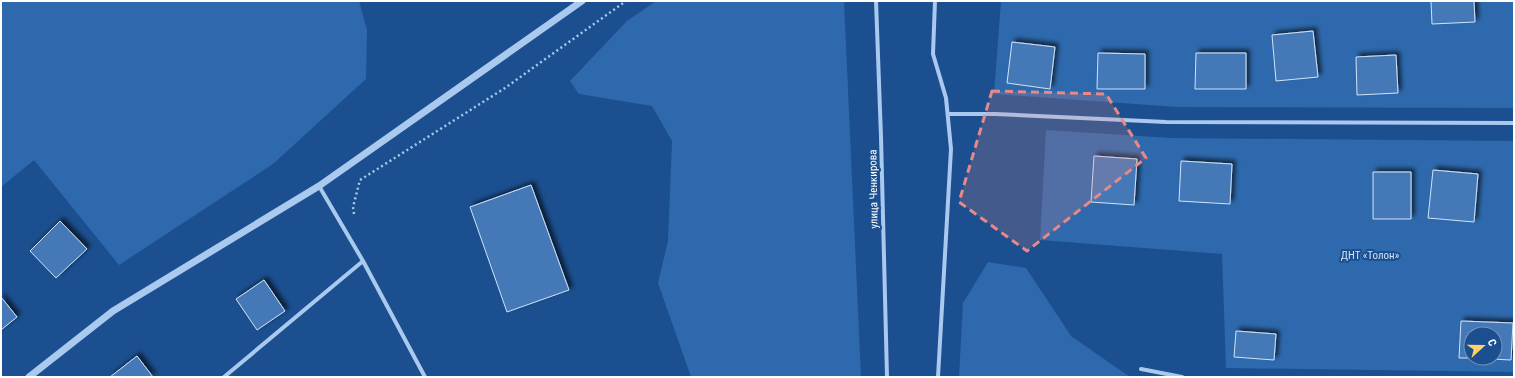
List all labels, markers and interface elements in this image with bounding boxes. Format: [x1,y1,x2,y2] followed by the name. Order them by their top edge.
[866,149,881,229] street label: улица Ченкирова
[1341,249,1400,262] park label: ДНТ «Толон»
[1463,326,1503,366] north arrow
[1485,337,1499,348] text: С

